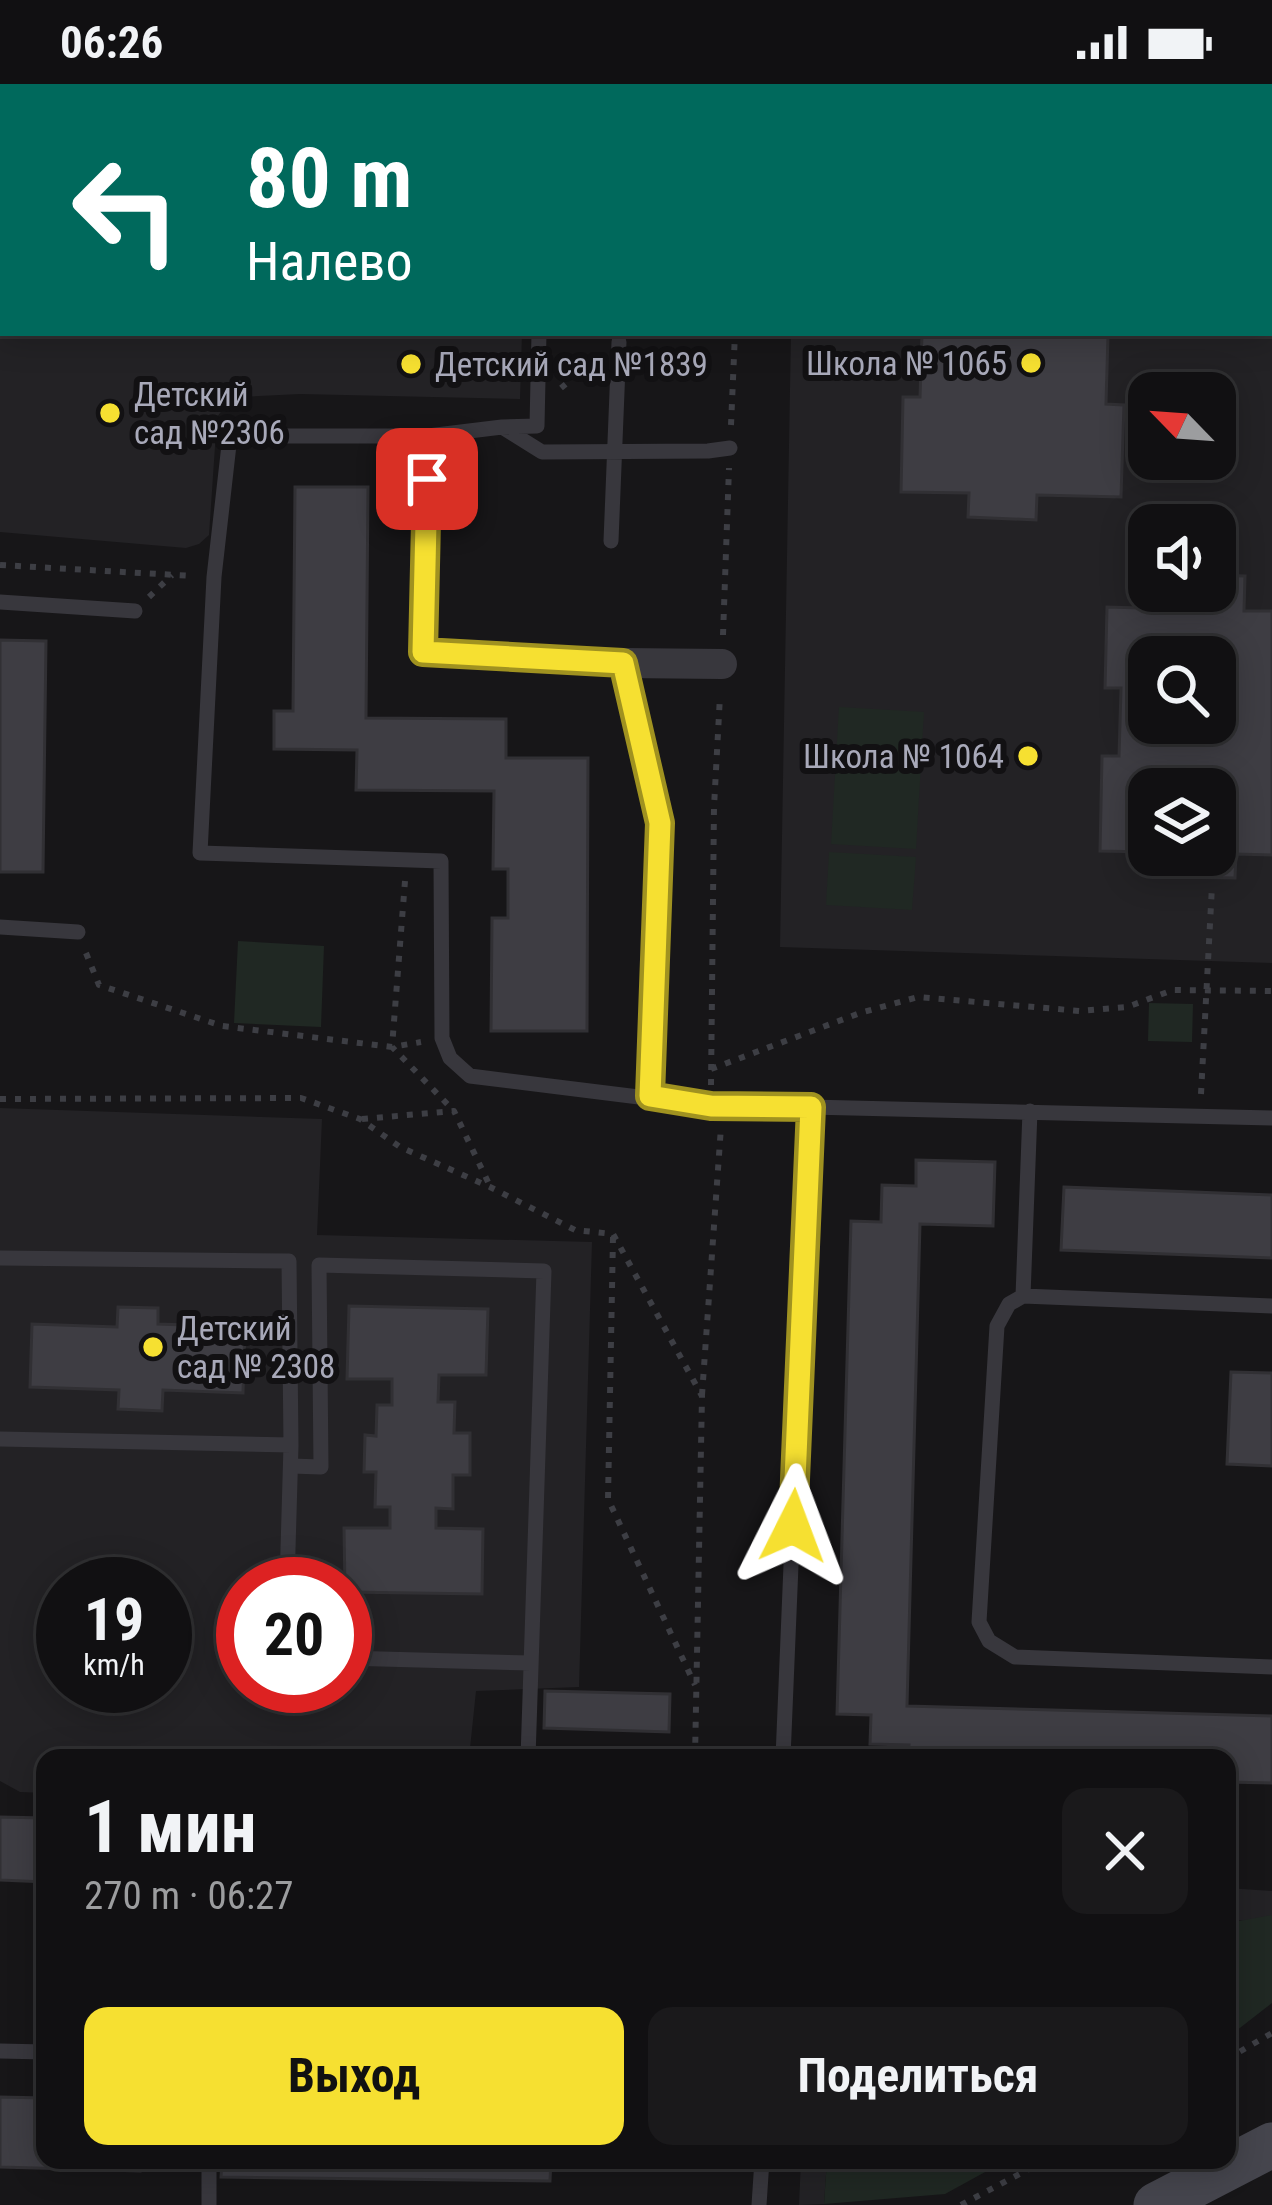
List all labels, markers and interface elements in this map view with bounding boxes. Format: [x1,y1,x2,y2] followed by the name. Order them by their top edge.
[60,16,163,69] text: 06:26
[246,129,413,228] text: 80 m
[48,132,204,288] icon: left
[246,230,413,293] text: Налево
[806,344,1007,383] place label: Школа № 1065
[435,345,708,384] place label: Детский сад №1839
[1018,350,1044,376] marker: Школа № 1065
[398,351,424,377] marker: Детский сад №1839
[1128,372,1236,480] north arrow
[1128,372,1236,876] map controls
[134,375,285,452] place label: Детский сад №2306
[97,400,123,426] marker: Детский сад №2306
[376,428,478,530] pin
[394,446,460,512] icon: arrive
[1128,504,1236,612] button: sound
[1128,636,1236,744] button: search
[803,737,1004,776] place label: Школа № 1064
[1015,743,1041,769] marker: Школа № 1064
[1128,768,1236,876] button: layers
[177,1309,335,1386] place label: Детский сад № 2308
[140,1334,166,1360] marker: Детский сад № 2308
[730,1463,856,1589] position arrow
[216,1557,372,1713] speed limit sign: 20
[84,1584,144,1655] text: 19
[83,1647,145,1682] text: km/h
[84,1785,257,1870] text: 1 мин
[1062,1788,1188,1914] button: close
[84,1873,294,1919] text: 270 m · 06:27
[84,2007,624,2145] button: Выход
[648,2007,1188,2145] button: Поделиться

